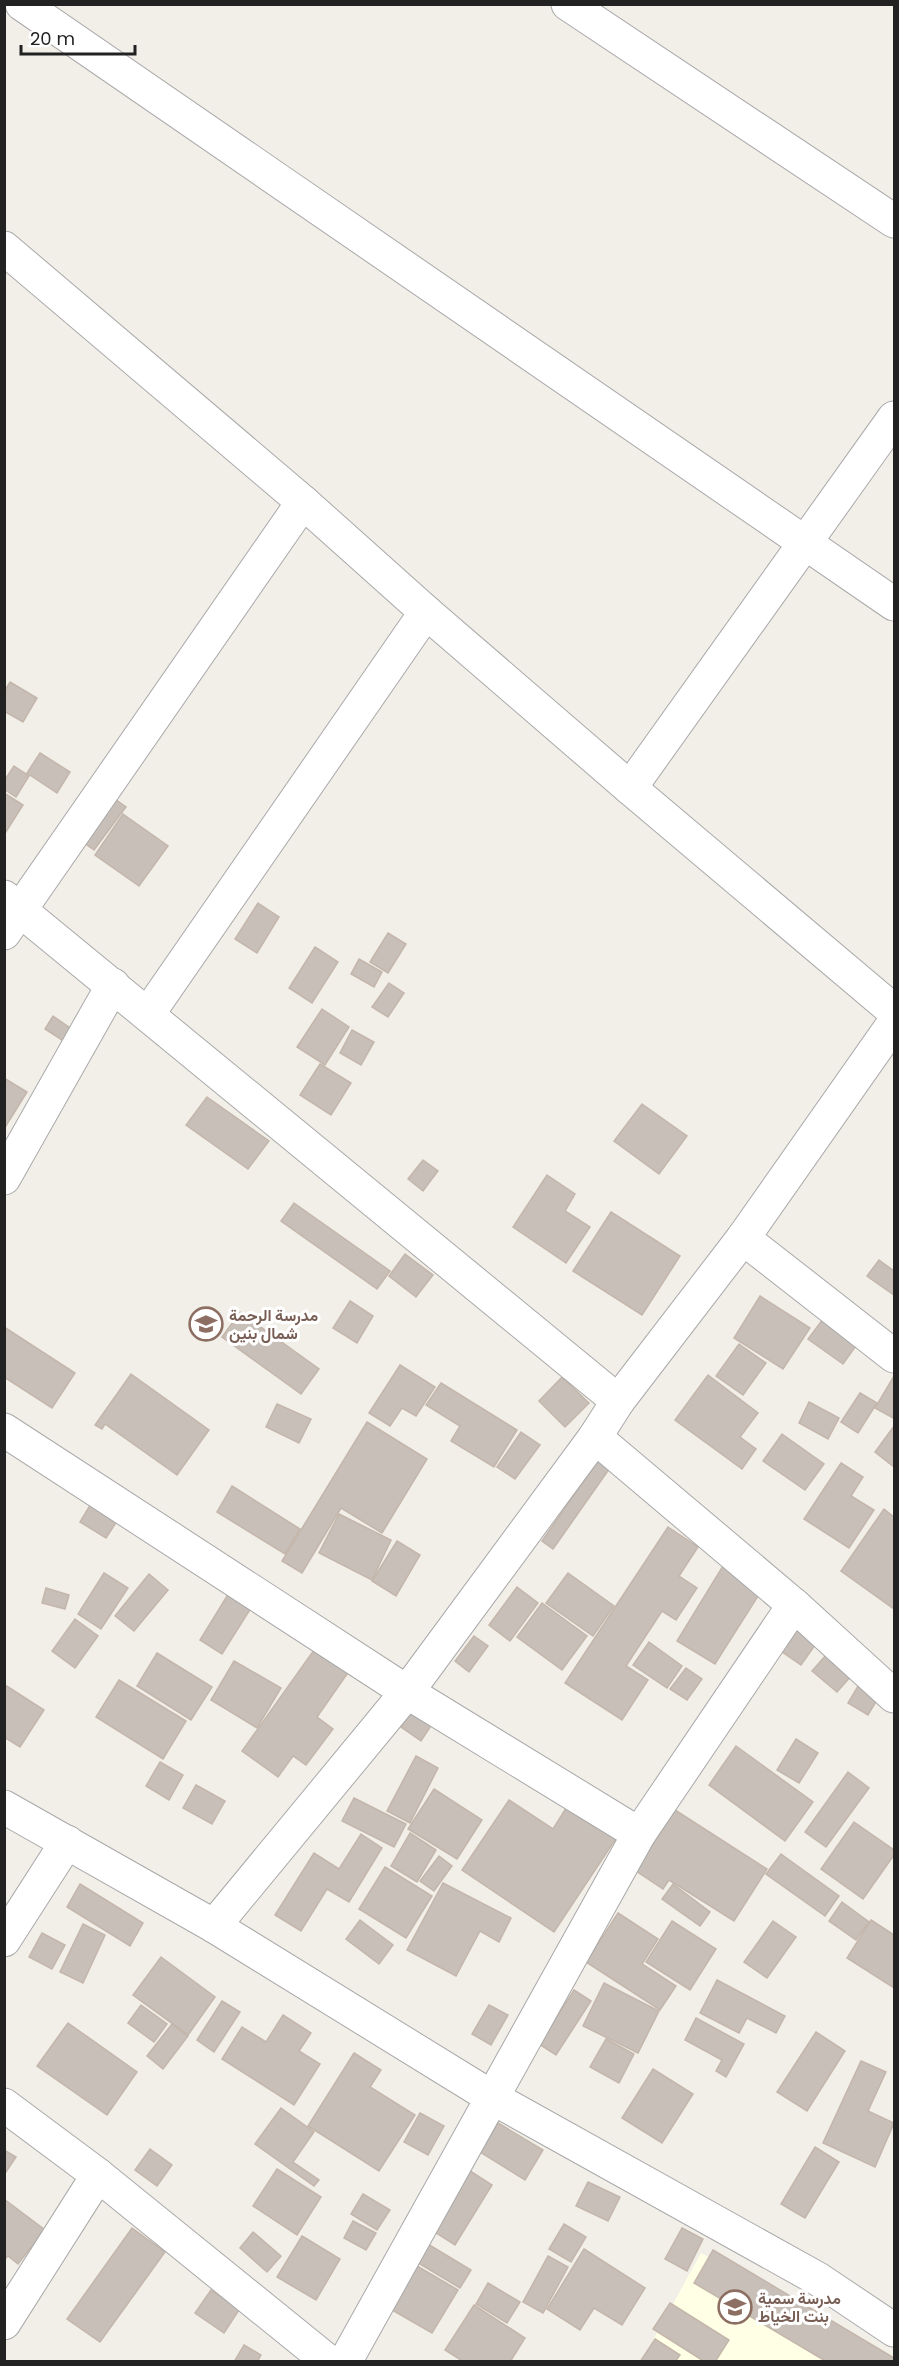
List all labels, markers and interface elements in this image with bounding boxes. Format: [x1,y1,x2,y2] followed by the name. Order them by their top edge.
[21,18,135,56] scale bar
[30,26,75,51] text: 20 m
[229,1304,319,1345] place label: مدرسة الرحمة شمال بنين
[188,1306,224,1342] school or university icon: مدرسة الرحمة شمال بنين
[758,2287,841,2328] place label: مدرسة سمية بنت الخياط
[717,2289,753,2325] school or university icon: مدرسة سمية بنت الخياط

